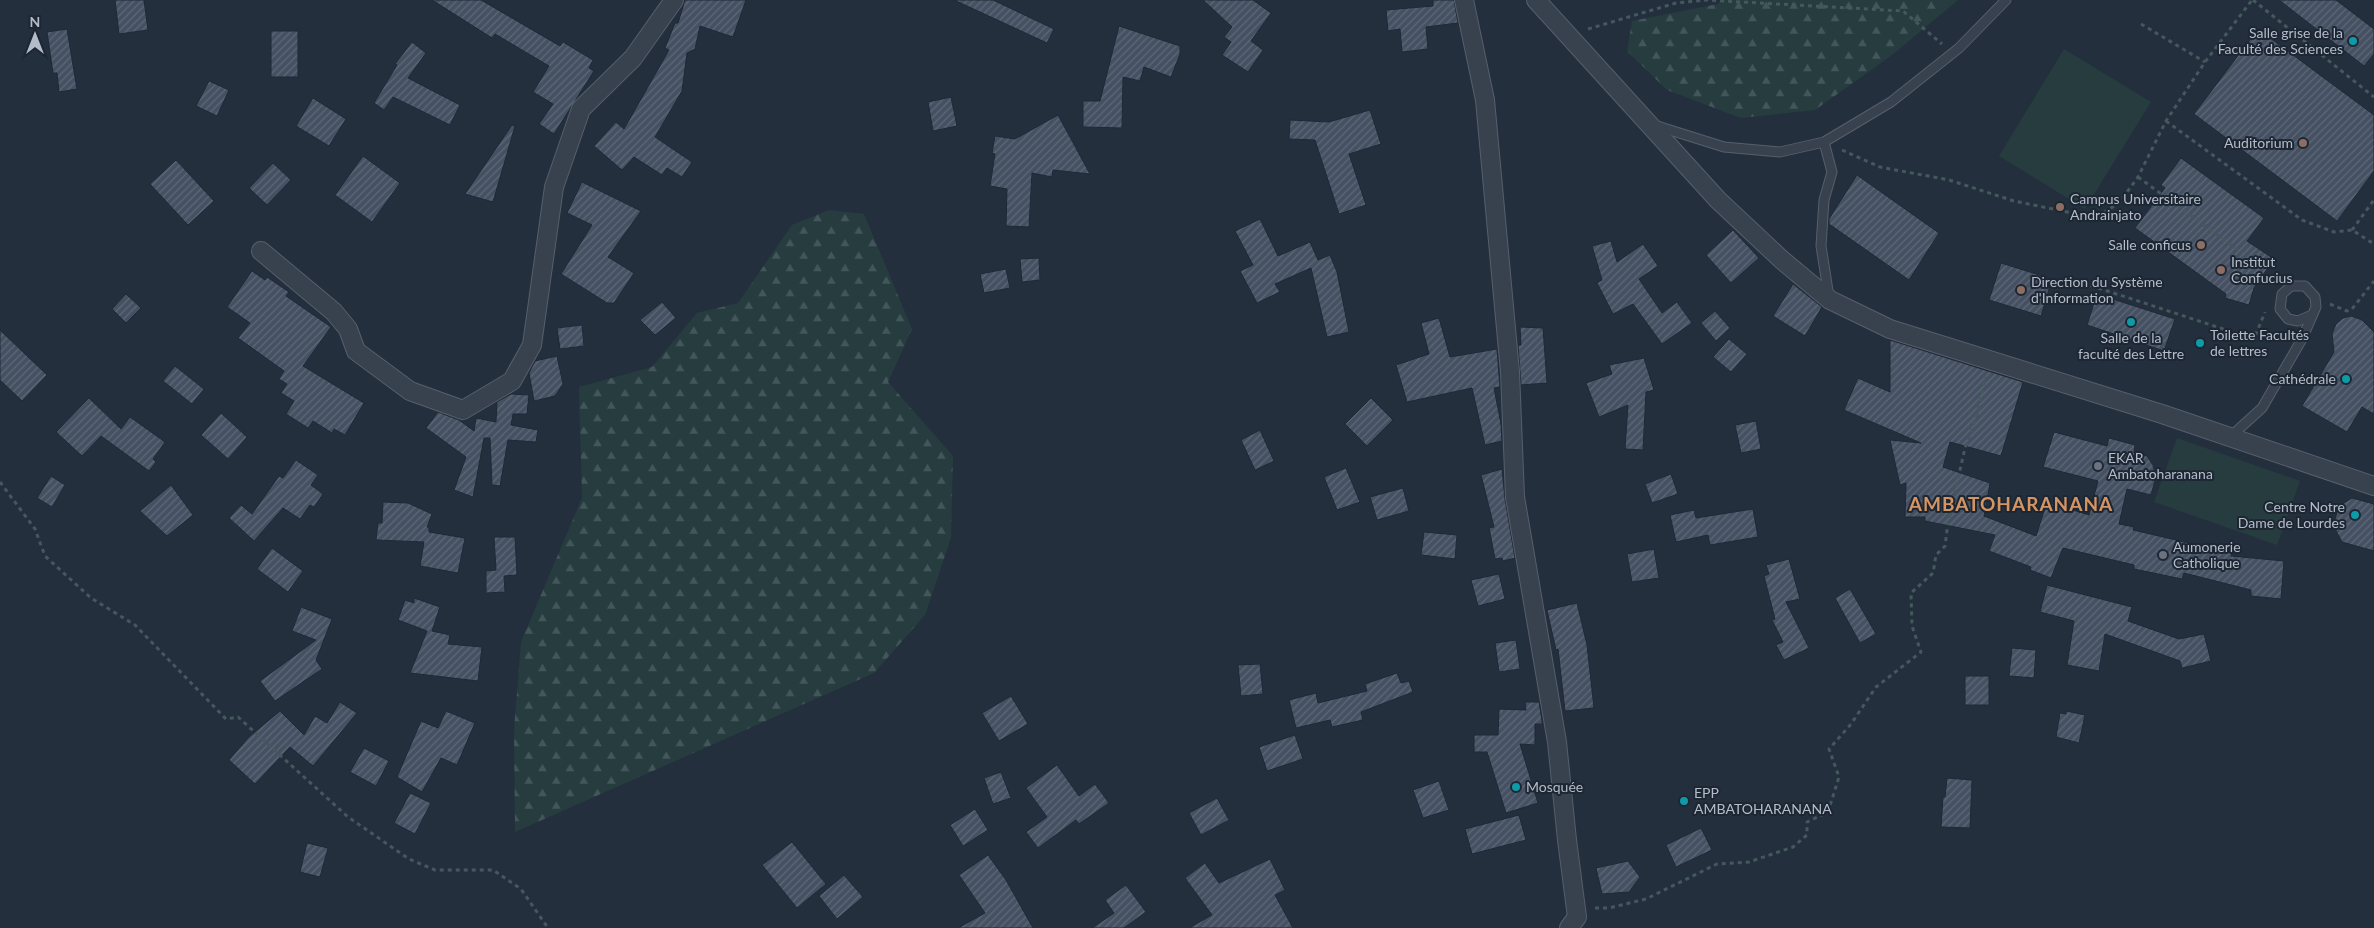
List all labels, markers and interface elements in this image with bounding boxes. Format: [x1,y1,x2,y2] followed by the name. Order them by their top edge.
[10,10,60,60] north arrow
[30,13,40,30] text: N
[2218,24,2343,57] place label: Salle grise de la Faculté des Sciences
[2347,35,2359,47] marker: Salle grise de la Faculté des Sciences
[2224,134,2293,151] place label: Auditorium
[2297,137,2309,149] marker: Auditorium
[2070,190,2201,223] place label: Campus Universitaire Andrainjato
[2054,201,2066,213] marker: Campus Universitaire Andrainjato
[2108,236,2191,253] place label: Salle conficus
[2195,239,2207,251] marker: Salle conficus
[2231,253,2292,286] place label: Institut Confucius
[2215,264,2227,276] marker: Institut Confucius
[2031,273,2163,306] place label: Direction du Système d'Information
[2015,284,2027,296] marker: Direction du Système d'Information
[2125,316,2137,328] marker: Salle de la faculté des Lettre
[2210,326,2309,359] place label: Toilette Facultés de lettres
[2078,329,2184,362] place label: Salle de la faculté des Lettre
[2194,337,2206,349] marker: Toilette Facultés de lettres
[2269,370,2336,387] place label: Cathédrale
[2340,373,2352,385] marker: Cathédrale
[2108,449,2213,482] place label: EKAR Ambatoharanana
[2092,460,2104,472] marker: EKAR Ambatoharanana
[1908,492,2113,515] district label: AMBATOHARANANA
[2238,498,2345,531] place label: Centre Notre Dame de Lourdes
[2349,509,2361,521] marker: Centre Notre Dame de Lourdes
[2173,538,2241,571] place label: Aumonerie Catholique
[2157,549,2169,561] marker: Aumonerie Catholique
[1526,778,1583,795] place label: Mosquée
[1510,781,1522,793] marker: Mosquée
[1694,784,1832,817] place label: EPP AMBATOHARANANA
[1678,795,1690,807] marker: EPP AMBATOHARANANA

